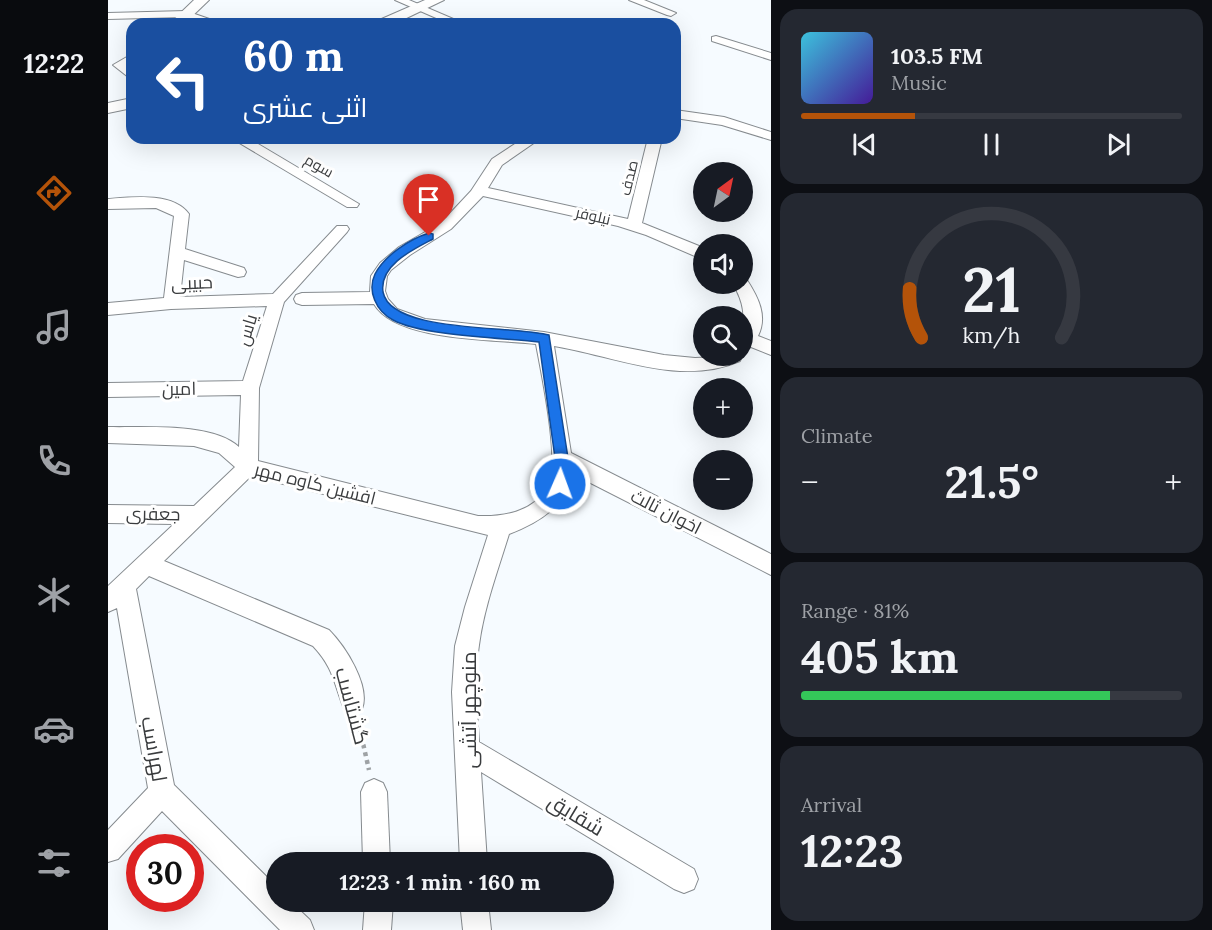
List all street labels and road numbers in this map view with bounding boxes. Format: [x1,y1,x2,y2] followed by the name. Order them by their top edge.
[301,150,337,182] street label: سوم
[615,158,642,197] street label: صدف
[573,202,612,229] street label: نیلوفر
[171,270,213,295] street label: حبیبی
[231,311,262,348] street label: یاس
[162,377,196,400] street label: امین
[251,457,378,510] street label: افشین کاوه مهر
[627,484,706,539] street label: اخوان ثالث
[126,502,180,525] street label: جعفری
[455,651,483,769] street label: منوچهر آتشی
[329,664,376,748] street label: گشتاسب
[135,714,174,784] street label: لهراسب
[543,787,610,842] street label: شقایق

